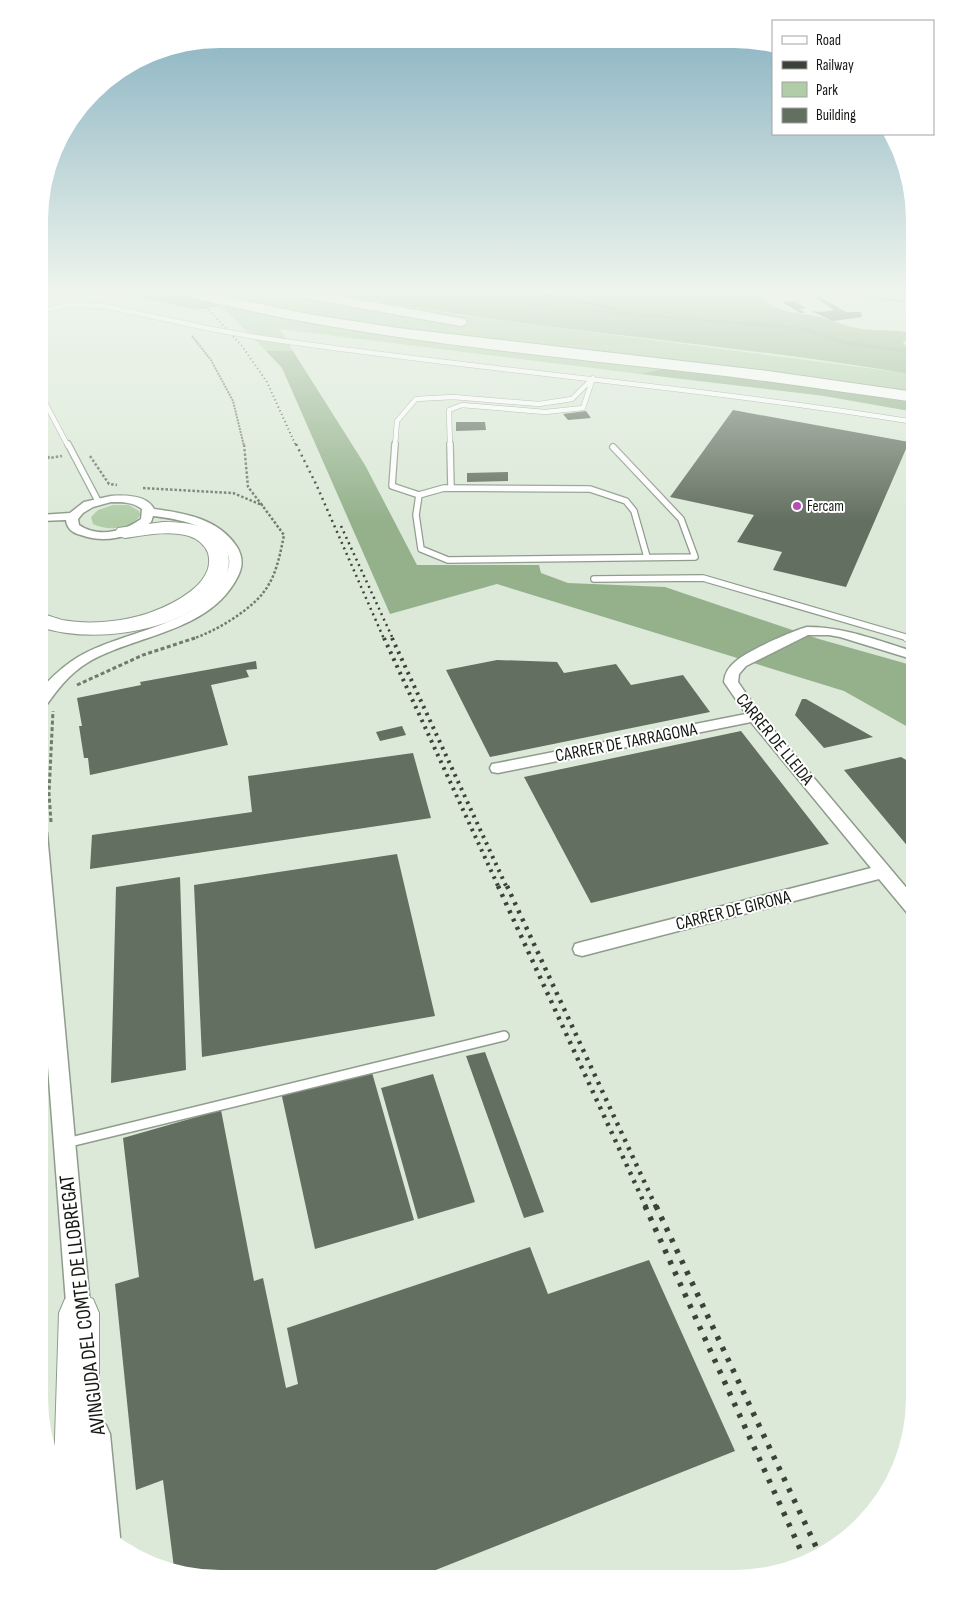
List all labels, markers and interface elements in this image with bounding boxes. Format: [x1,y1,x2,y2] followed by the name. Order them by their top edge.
[772,20,934,135] legend
[816,31,841,50] text: Road
[816,56,854,75] text: Railway
[816,81,838,100] text: Park
[816,106,856,125] text: Building
[807,497,844,516] place label: Fercam
[791,500,803,512] marker: Fercam
[731,689,818,789] street label: CARRER DE LLEIDA
[553,718,699,767] street label: CARRER DE TARRAGONA
[674,886,793,935] street label: CARRER DE GIRONA
[54,1173,111,1438] street label: AVINGUDA DEL COMTE DE LLOBREGAT

